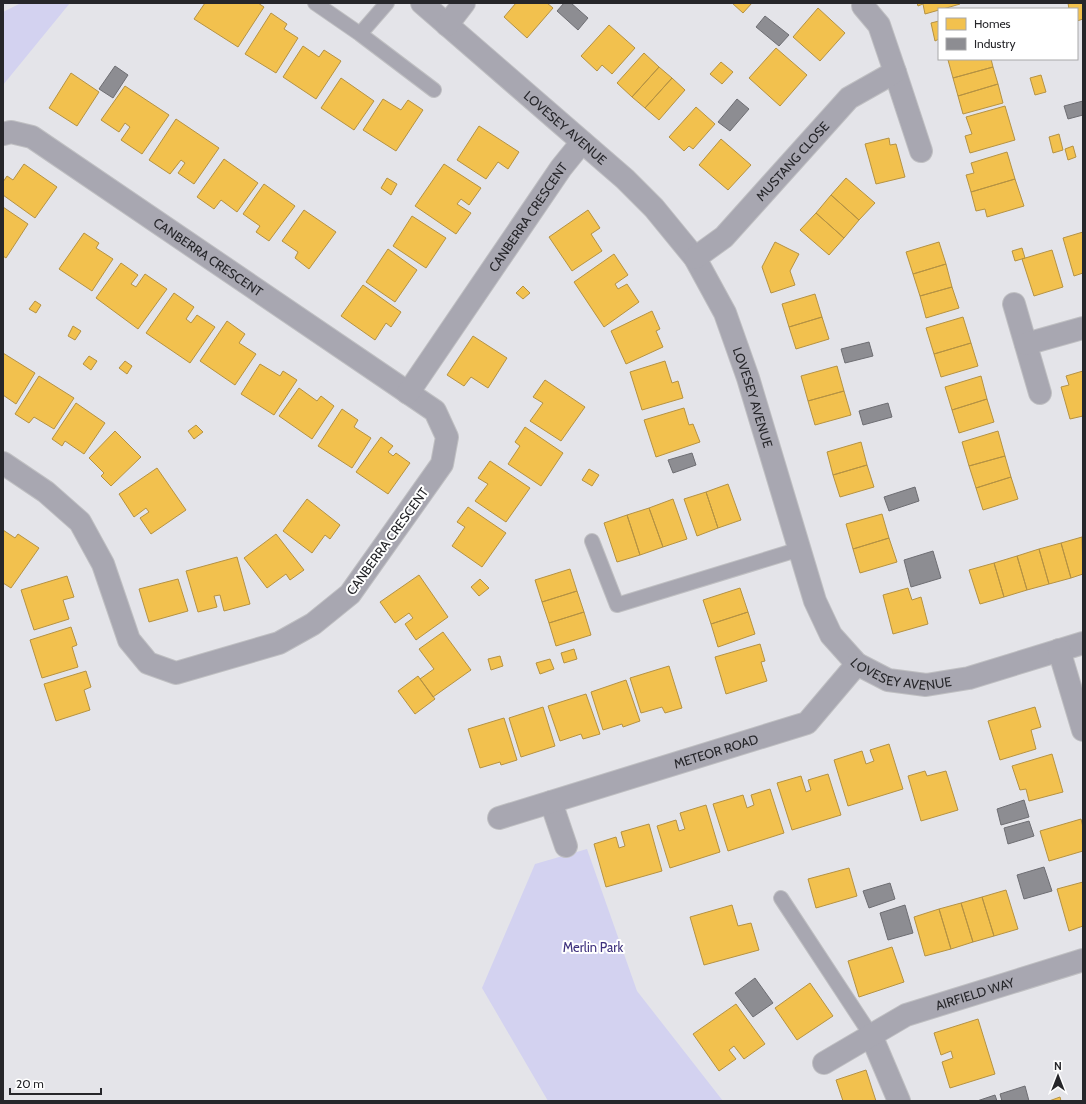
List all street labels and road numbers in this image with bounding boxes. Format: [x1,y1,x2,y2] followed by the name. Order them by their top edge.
[521,87,610,168] street label: LOVESEY AVENUE
[752,118,832,204] street label: MUSTANG CLOSE
[485,159,571,275] street label: CANBERRA CRESCENT
[151,214,266,300] street label: CANBERRA CRESCENT
[730,345,776,450] street label: LOVESEY AVENUE
[343,484,431,598] street label: CANBERRA CRESCENT
[847,654,953,693] street label: LOVESEY AVENUE
[672,731,760,772] street label: METEOR ROAD
[933,974,1017,1013] street label: AIRFIELD WAY

